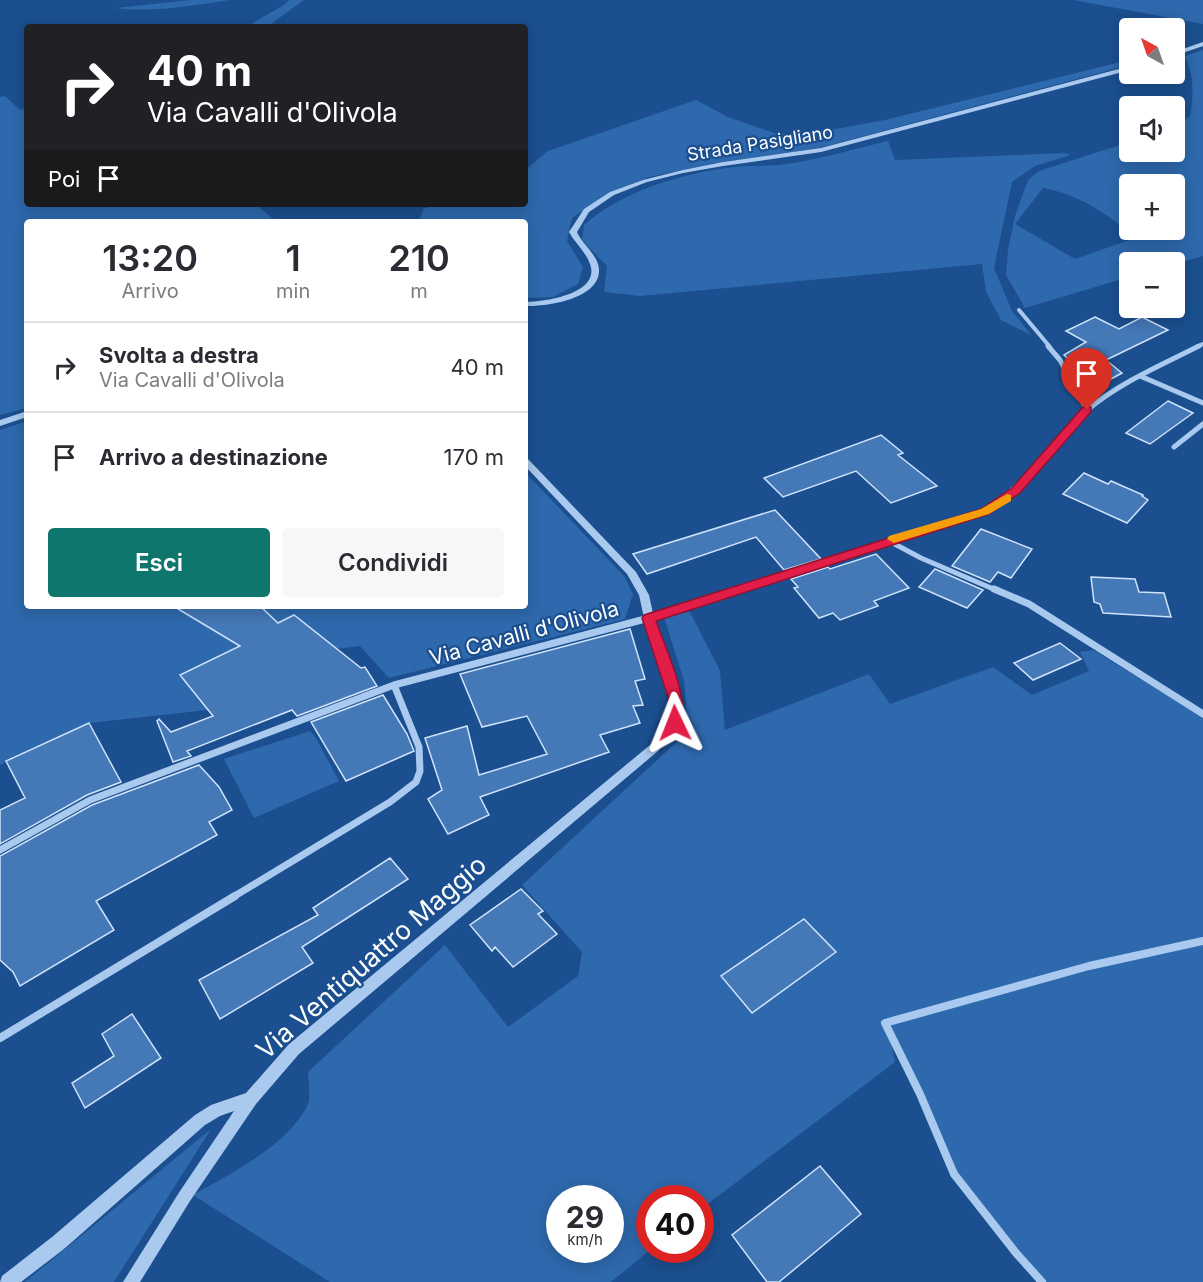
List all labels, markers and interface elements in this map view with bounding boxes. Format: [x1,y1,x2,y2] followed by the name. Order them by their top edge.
[1119,18,1185,84] north arrow
[1119,18,1185,318] map controls
[147,45,252,96] text: 40 m
[48,48,126,126] icon: right
[147,96,398,129] text: Via Cavalli d'Olivola
[1119,96,1185,162] button: sound
[686,121,834,165] street label: Strada Pasigliano
[92,162,125,195] icon: arrive
[48,166,80,192] text: Poi
[1119,174,1185,240] button: +
[102,236,198,280] text: 13:20
[286,236,301,280] text: 1
[388,236,450,280] text: 210
[1119,252,1185,318] button: −
[121,279,179,303] text: Arrivo
[276,279,310,303] text: min
[410,279,428,303] text: m
[99,342,259,368] text: Svolta a destra
[1061,348,1112,410] pin
[48,351,81,384] icon: right
[450,354,504,380] text: 40 m
[1070,357,1103,390] icon: arrive
[99,368,285,392] text: Via Cavalli d'Olivola
[48,441,81,474] icon: arrive
[99,444,328,470] text: Arrivo a destinazione
[444,444,504,470] text: 170 m
[48,528,270,597] button: Esci
[282,528,504,597] button: Condividi
[427,596,621,670] street label: Via Cavalli d'Olivola
[643,691,707,755] position arrow
[250,849,492,1065] street label: Via Ventiquattro Maggio
[636,1185,714,1263] speed limit sign: 40
[566,1199,604,1235] text: 29
[567,1230,603,1249] text: km/h

